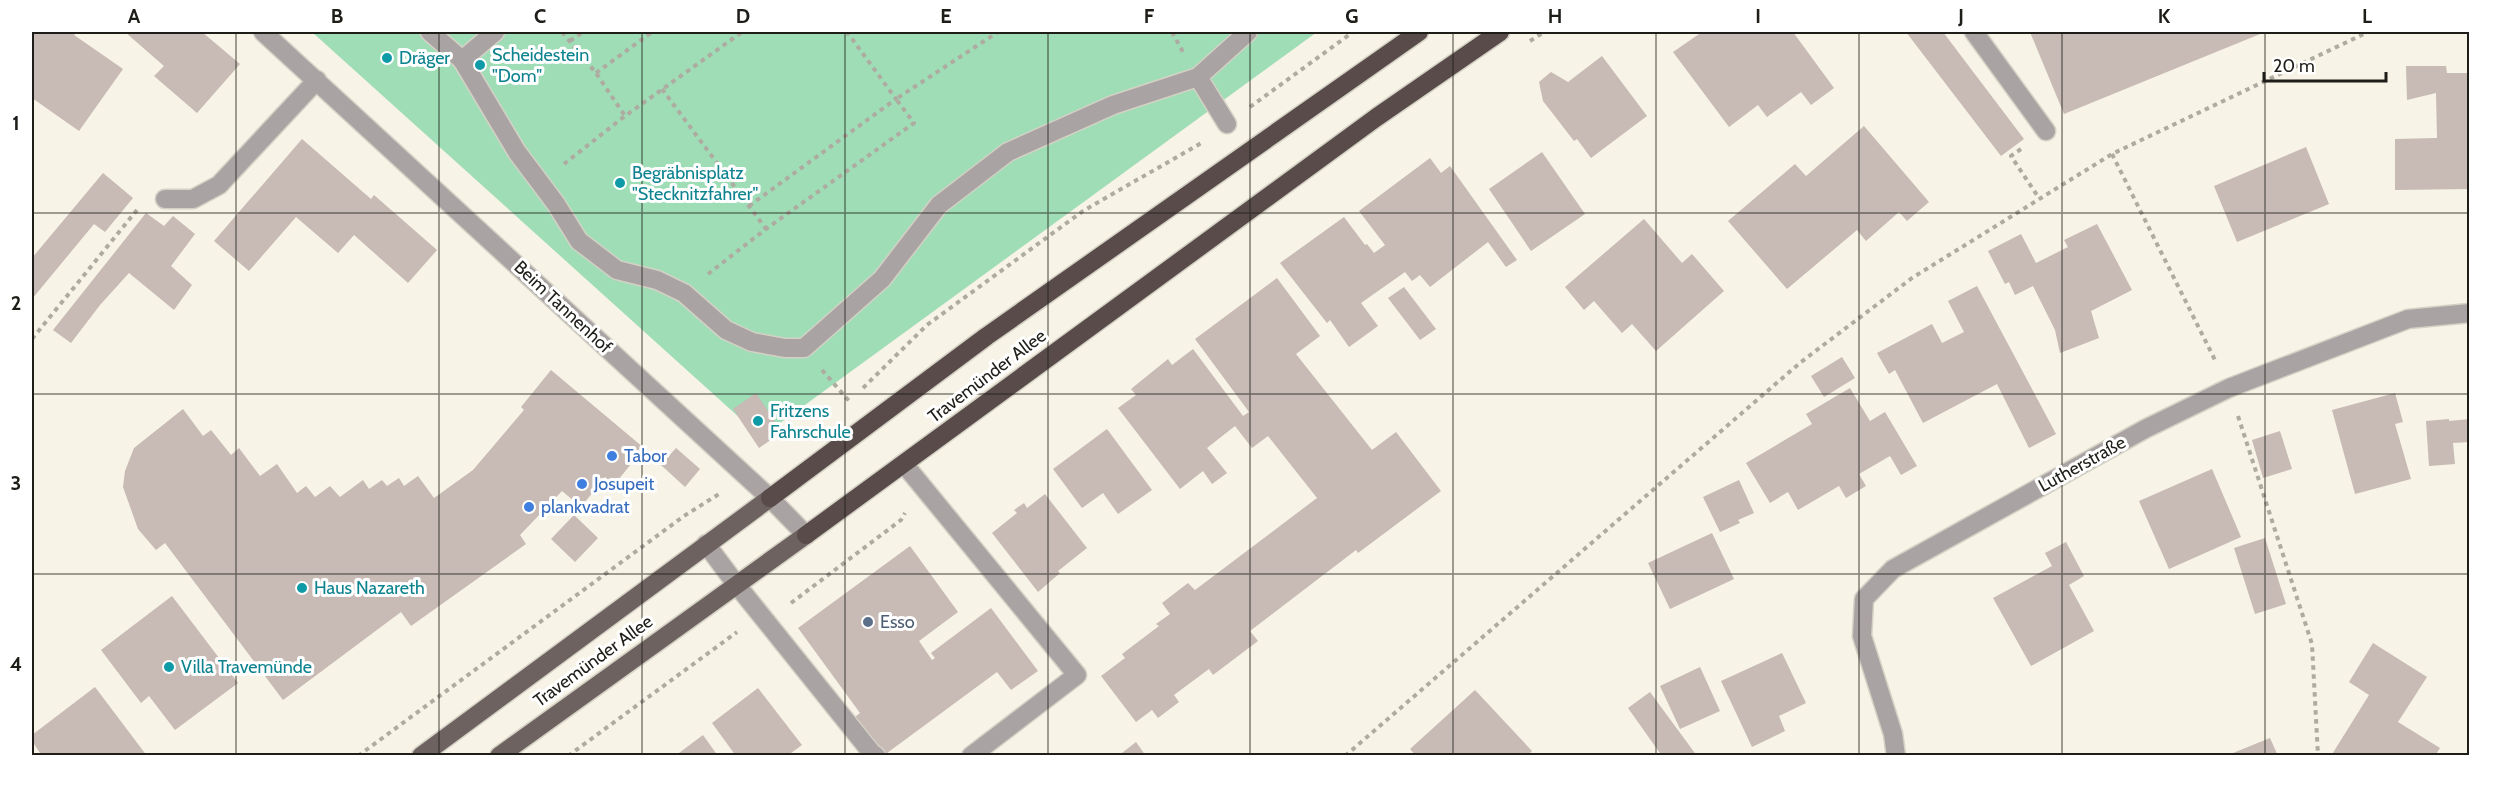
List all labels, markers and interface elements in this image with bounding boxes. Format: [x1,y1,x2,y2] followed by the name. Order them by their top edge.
[128,4,141,28] text: A
[331,4,343,28] text: B
[534,4,546,28] text: C
[736,4,750,28] text: D
[940,4,952,28] text: E
[1144,4,1155,28] text: F
[1345,4,1359,28] text: G
[1548,4,1562,28] text: H
[1755,4,1761,28] text: I
[1957,4,1964,28] text: J
[2158,4,2171,28] text: K
[2362,4,2372,28] text: L
[492,44,589,87] place label: Scheidestein "Dom"
[2264,45,2386,83] scale bar
[399,47,450,69] place label: Dräger
[380,51,394,65] marker: Dräger
[2273,55,2315,77] text: 20 m
[473,58,487,72] marker: Scheidestein "Dom"
[12,111,20,135] text: 1
[632,162,759,205] place label: Begräbnisplatz "Stecknitzfahrer"
[613,176,627,190] marker: Begräbnisplatz "Stecknitzfahrer"
[510,256,616,358] street label: Beim Tannenhof
[11,291,21,315] text: 2
[924,325,1050,427] street label: Travemünder Allee
[770,400,851,443] place label: Fritzens Fahrschule
[751,414,765,428] marker: Fritzens Fahrschule
[2035,431,2129,497] street label: Lutherstraße
[624,445,667,467] place label: Tabor
[605,449,619,463] marker: Tabor
[11,471,21,495] text: 3
[593,473,654,495] place label: Josupeit
[575,477,589,491] marker: Josupeit
[541,496,630,518] place label: plankvadrat
[522,500,536,514] marker: plankvadrat
[314,577,425,599] place label: Haus Nazareth
[295,581,309,595] marker: Haus Nazareth
[529,610,657,712] street label: Travemünder Allee
[880,611,915,633] place label: Esso
[861,615,875,629] marker: Esso
[10,652,22,676] text: 4
[181,656,312,678] place label: Villa Travemünde
[162,660,176,674] marker: Villa Travemünde

